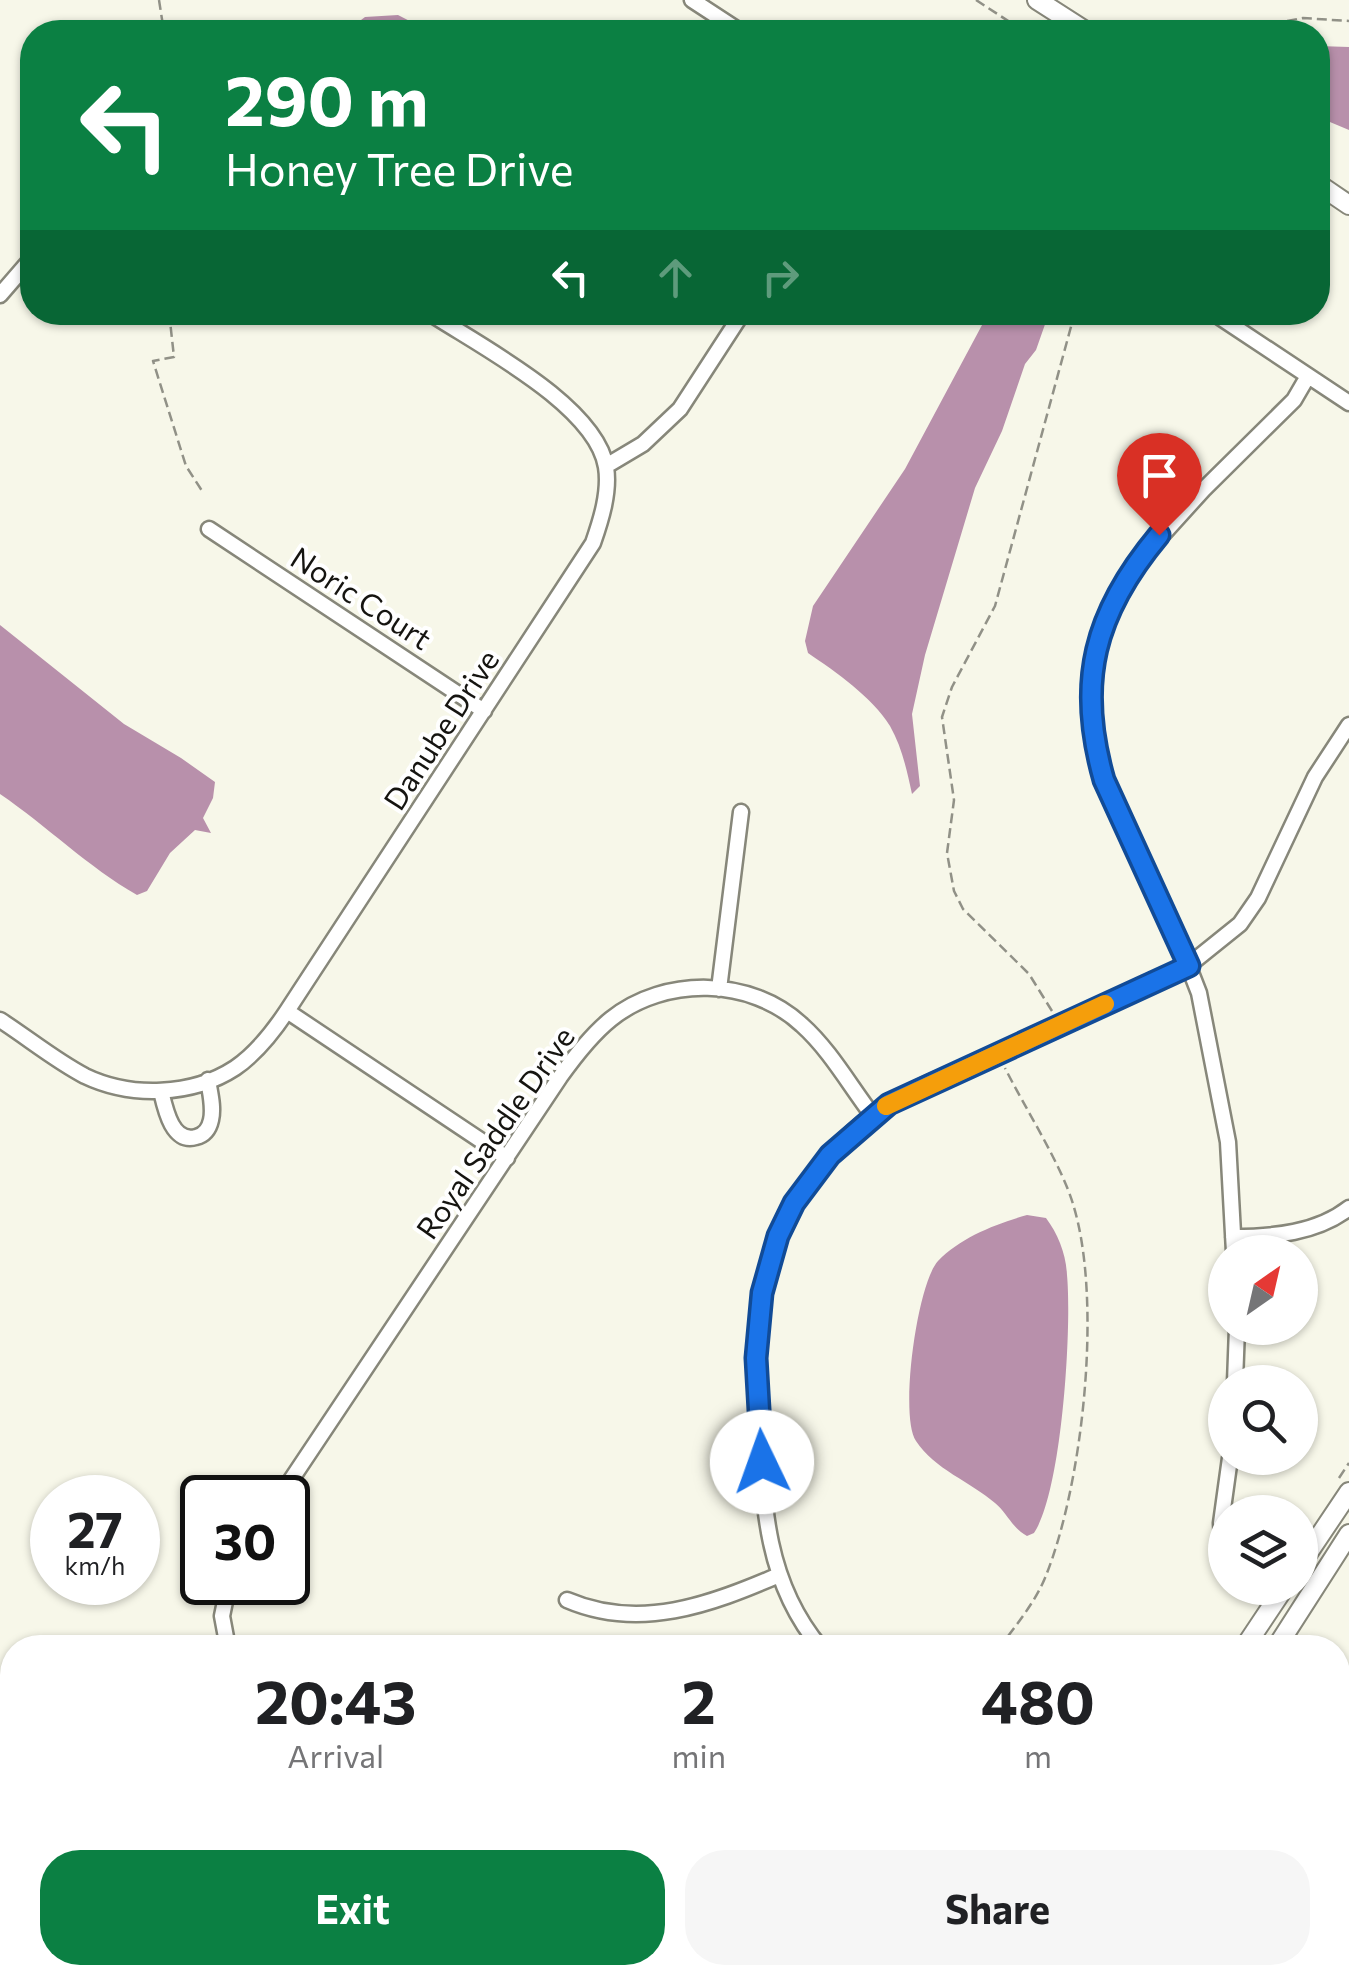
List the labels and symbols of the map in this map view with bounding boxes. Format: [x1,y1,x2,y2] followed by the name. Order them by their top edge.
[1117,433,1202,536] pin
[285,538,439,656] street label: Noric Court
[375,642,505,816] street label: Danube Drive
[407,1019,581,1245] street label: Royal Saddle Drive
[1208,1235,1318,1345] north arrow
[710,1410,814,1514] position arrow
[180,1475,310,1605] speed limit sign: 30

